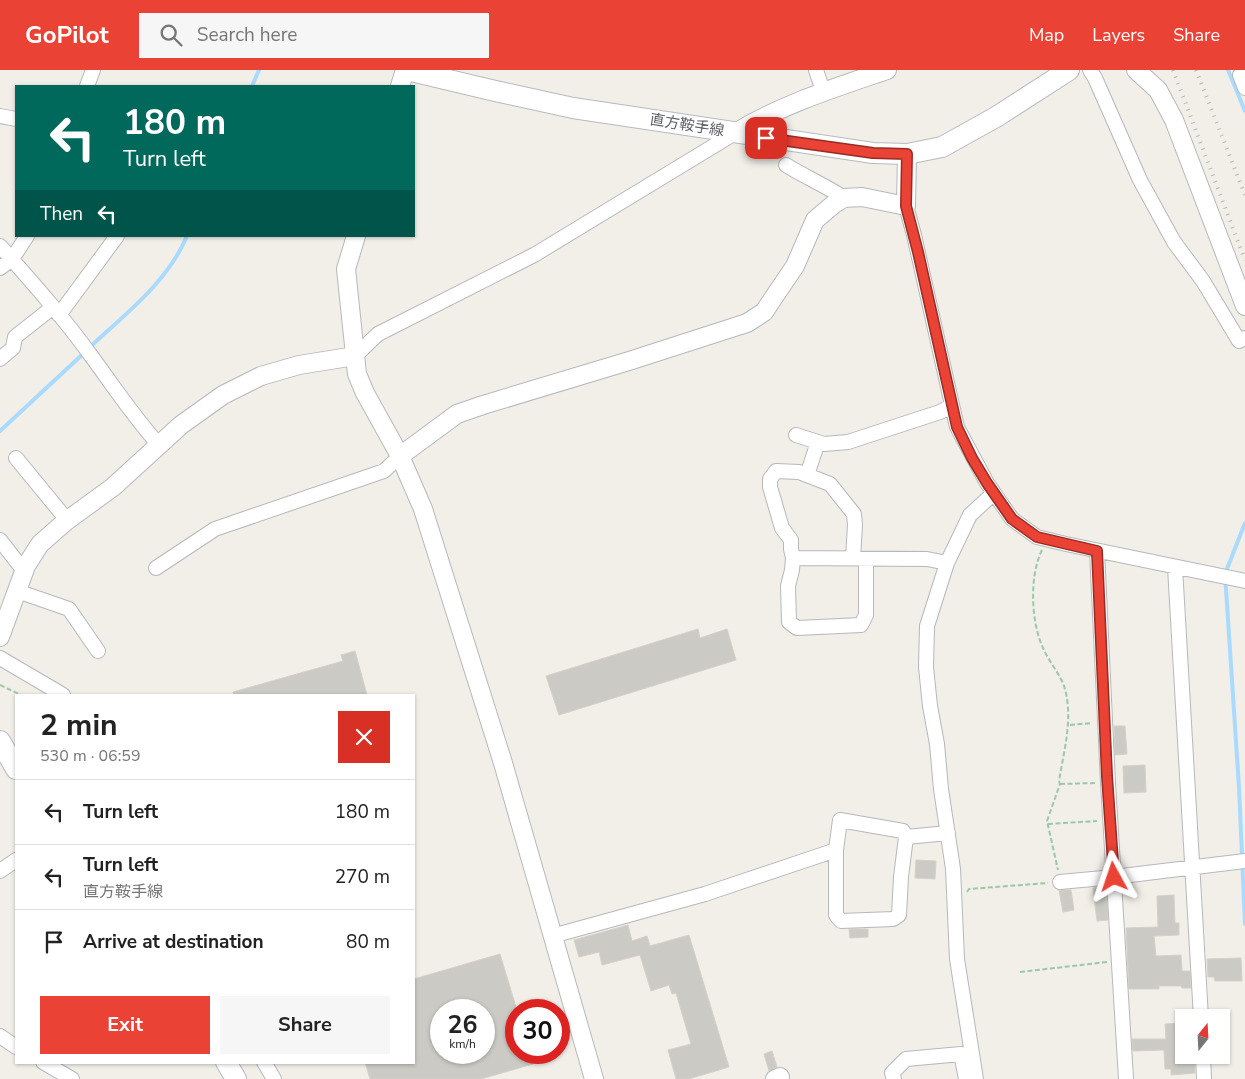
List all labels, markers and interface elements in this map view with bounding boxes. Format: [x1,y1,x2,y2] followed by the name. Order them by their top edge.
[139,13,489,58] search box
[25,19,109,51] text: GoPilot
[157,21,185,49] icon: search
[197,22,297,48] text: Search here
[1029,23,1064,47] text: Map
[1092,23,1145,47] text: Layers
[1173,23,1220,47] text: Share
[123,99,226,146] text: 180 m
[40,105,105,170] icon: left
[648,109,726,141] street label: 直方鞍手線
[745,117,787,159] pin
[752,124,780,152] icon: arrive
[123,144,206,174] text: Turn left
[93,200,121,228] icon: left
[40,201,83,227] text: Then
[40,705,118,746] text: 2 min
[338,711,390,763] button: close
[40,745,141,767] text: 530 m · 06:59
[40,798,68,826] icon: left
[83,799,158,825] text: Turn left
[335,799,390,825] text: 180 m
[1087,850,1139,902] position arrow
[83,852,158,878] text: Turn left
[40,863,68,891] icon: left
[335,864,390,890] text: 270 m
[83,881,163,903] text: 直方鞍手線
[40,928,68,956] icon: arrive
[83,929,264,955] text: Arrive at destination
[346,929,390,955] text: 80 m
[40,996,210,1054] button: Exit
[220,996,390,1054] button: Share
[505,999,570,1064] speed limit sign: 30
[447,1008,478,1042] text: 26
[1175,1009,1230,1064] north arrow
[1175,1009,1230,1064] map controls
[449,1036,476,1052] text: km/h

